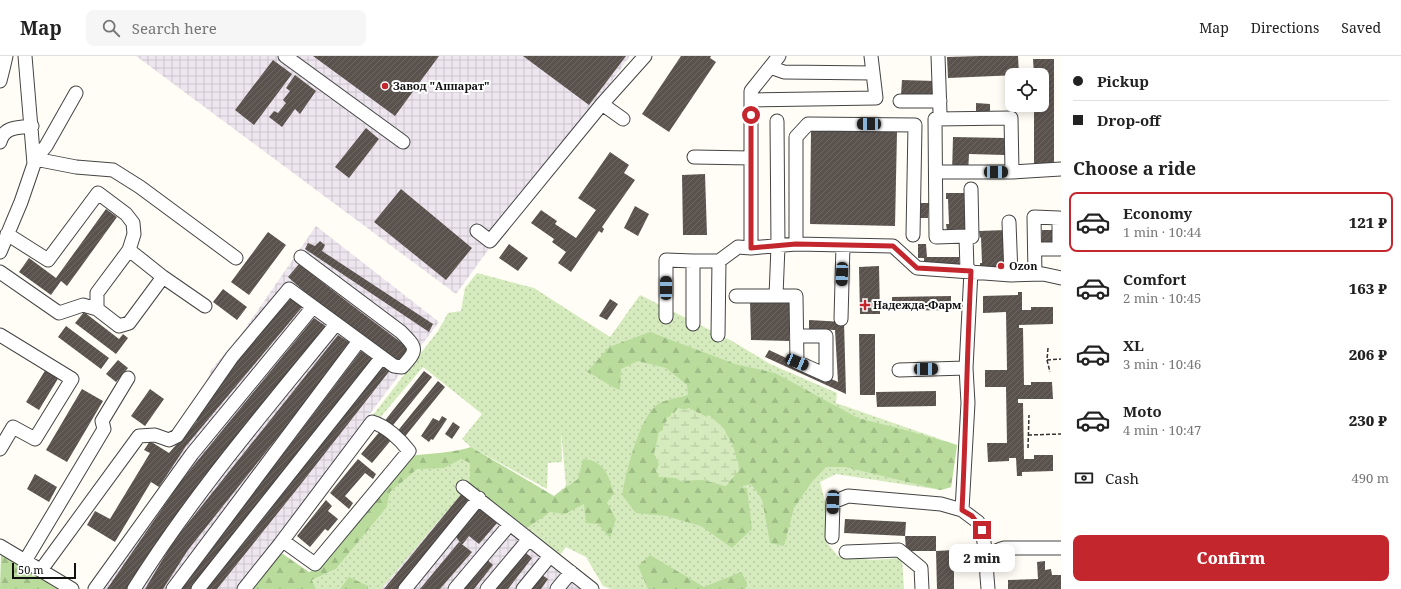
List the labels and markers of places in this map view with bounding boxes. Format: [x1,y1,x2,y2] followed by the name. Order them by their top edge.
[393,78,490,93] place label: Завод "Аппарат"
[380,81,390,91] marker: Завод "Аппарат"
[1009,258,1038,273] place label: Ozon
[996,261,1006,271] marker: Ozon
[873,297,962,312] place label: Надежда-Фарм
[860,300,870,310] marker: Надежда-Фарм

